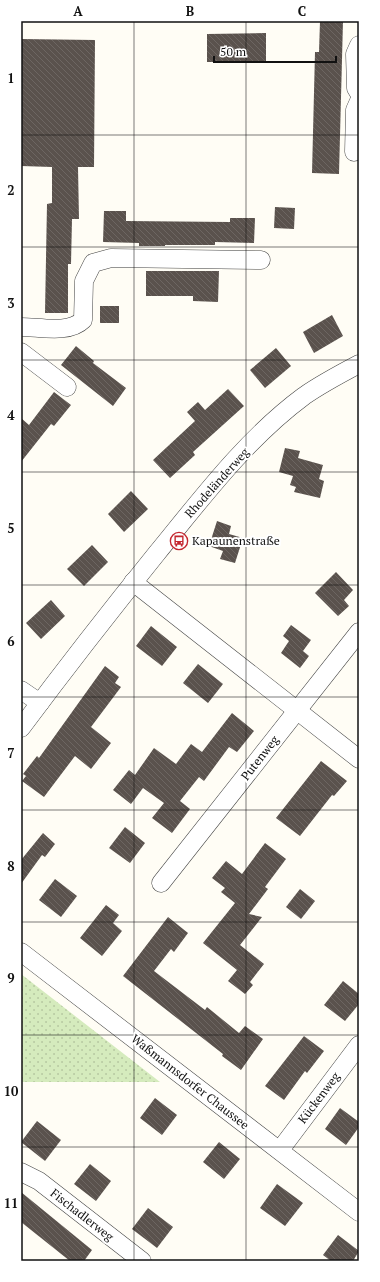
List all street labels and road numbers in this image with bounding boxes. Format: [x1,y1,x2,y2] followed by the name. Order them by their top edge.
[181,444,253,521] street label: Rhodeländerweg
[238,732,282,783] street label: Putenweg
[128,1031,252,1132] street label: Waßmannsdorfer Chaussee
[294,1069,343,1126] street label: Kückenweg
[48,1185,117,1244] street label: Fischadlerweg

